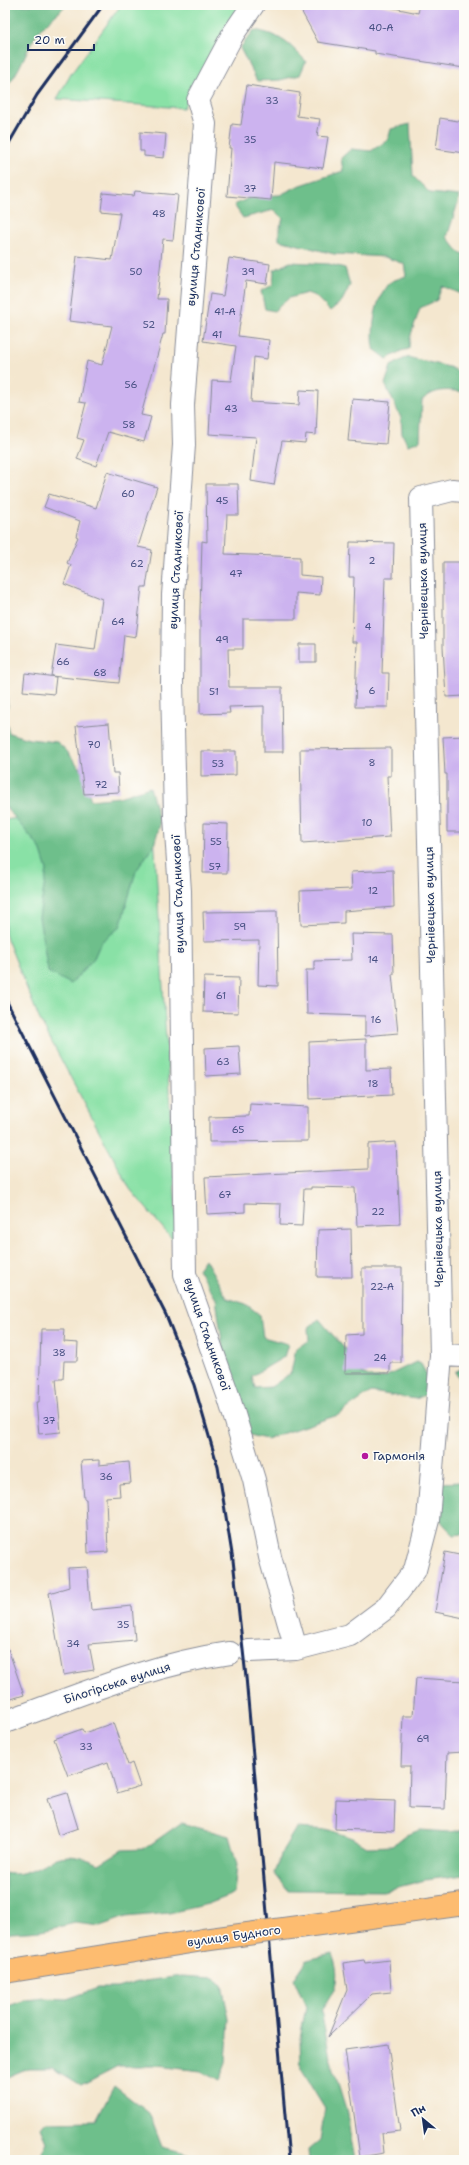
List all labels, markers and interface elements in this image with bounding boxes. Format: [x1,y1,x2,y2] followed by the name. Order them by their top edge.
[368,21,394,34] house number: 40-А
[28,26,94,52] scale bar
[34,32,65,48] text: 20 m
[265,94,279,107] house number: 33
[244,133,256,146] house number: 35
[243,182,257,195] house number: 37
[183,187,209,307] street label: вулиця Стадникової
[152,207,166,220] house number: 48
[129,265,143,278] house number: 50
[241,265,255,278] house number: 39
[214,305,236,318] house number: 41-А
[143,318,155,331] house number: 52
[212,328,222,341] house number: 41
[125,378,137,391] house number: 56
[224,402,238,415] house number: 43
[123,418,135,431] house number: 58
[121,487,135,500] house number: 60
[216,494,228,507] house number: 45
[165,510,187,630] street label: вулиця Стадникової
[414,522,432,640] street label: Чернівецька вулиця
[369,554,376,567] house number: 2
[130,557,144,570] house number: 62
[229,567,243,580] house number: 47
[111,615,125,628] house number: 64
[365,620,372,633] house number: 4
[215,633,229,646] house number: 49
[56,655,70,668] house number: 66
[93,666,107,679] house number: 68
[369,684,376,697] house number: 6
[209,685,219,698] house number: 51
[87,738,101,751] house number: 70
[369,756,376,769] house number: 8
[212,757,224,770] house number: 53
[94,778,108,791] house number: 72
[362,816,372,829] house number: 10
[168,834,188,954] street label: вулиця Стадникової
[210,835,222,848] house number: 55
[421,846,439,964] street label: Чернівецька вулиця
[209,860,221,873] house number: 57
[368,884,378,897] house number: 12
[234,920,246,933] house number: 59
[368,953,378,966] house number: 14
[216,989,226,1002] house number: 61
[371,1013,381,1026] house number: 16
[216,1055,230,1068] house number: 63
[367,1077,379,1090] house number: 18
[232,1123,244,1136] house number: 65
[429,1170,447,1288] street label: Чернівецька вулиця
[219,1188,231,1201] house number: 67
[371,1205,385,1218] house number: 22
[180,1275,234,1393] street label: вулиця Стадникової
[370,1280,394,1293] house number: 22-А
[52,1346,66,1359] house number: 38
[373,1351,387,1364] house number: 24
[42,1414,56,1427] house number: 37
[373,1448,425,1464] place label: Гармонія
[360,1451,370,1461] marker: Гармонія
[99,1470,113,1483] house number: 36
[117,1618,129,1631] house number: 35
[66,1637,80,1650] house number: 34
[62,1658,172,1708] street label: Білогірська вулиця
[416,1732,430,1745] house number: 69
[79,1740,93,1753] house number: 33
[186,1922,282,1950] street label: вулиця Будного
[403,2099,443,2139] north arrow
[408,2101,428,2121] text: Пн

